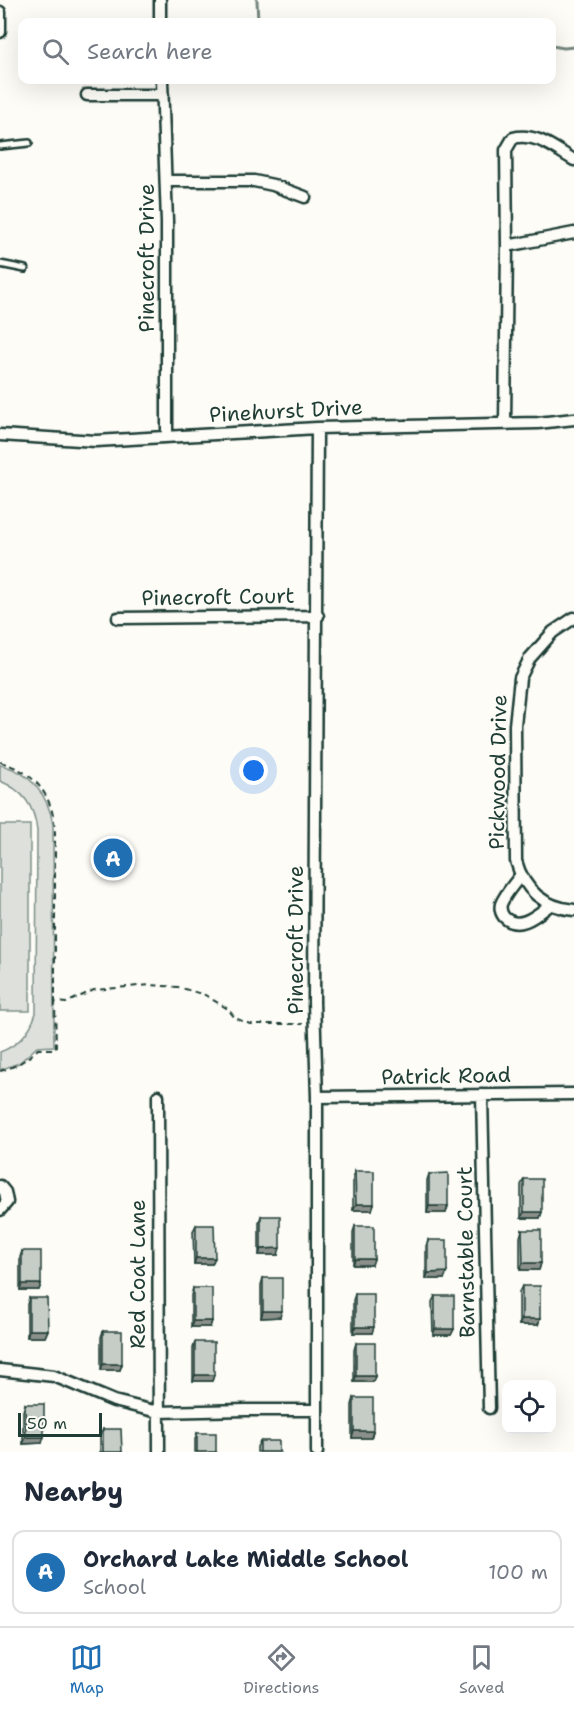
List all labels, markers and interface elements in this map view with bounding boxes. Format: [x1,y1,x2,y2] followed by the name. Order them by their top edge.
[18,18,556,84] search box
[39,35,72,68] icon: search
[87,37,213,66] text: Search here
[133,183,161,333] street label: Pinecroft Drive
[208,393,364,429] street label: Pinehurst Drive
[141,582,295,612] street label: Pinecroft Court
[483,694,513,850] street label: Pickwood Drive
[239,756,268,785] your location
[94,836,132,880] pin: A
[282,865,310,1015] street label: Pinecroft Drive
[381,1061,511,1091] street label: Patrick Road
[451,1166,481,1338] street label: Barnstable Court
[124,1199,152,1349] street label: Red Coat Lane
[502,1380,556,1434] map controls
[502,1380,556,1434] button: locate
[18,1410,102,1438] scale bar
[27,1413,67,1434] text: 50 m
[24,1474,123,1509] text: Nearby
[83,1545,408,1574] text: Orchard Lake Middle School
[38,1559,53,1585] text: A
[488,1559,548,1585] text: 100 m
[83,1574,146,1600] text: School
[70,1641,104,1698] tab: Map
[243,1641,320,1698] tab: Directions
[459,1641,504,1698] tab: Saved

